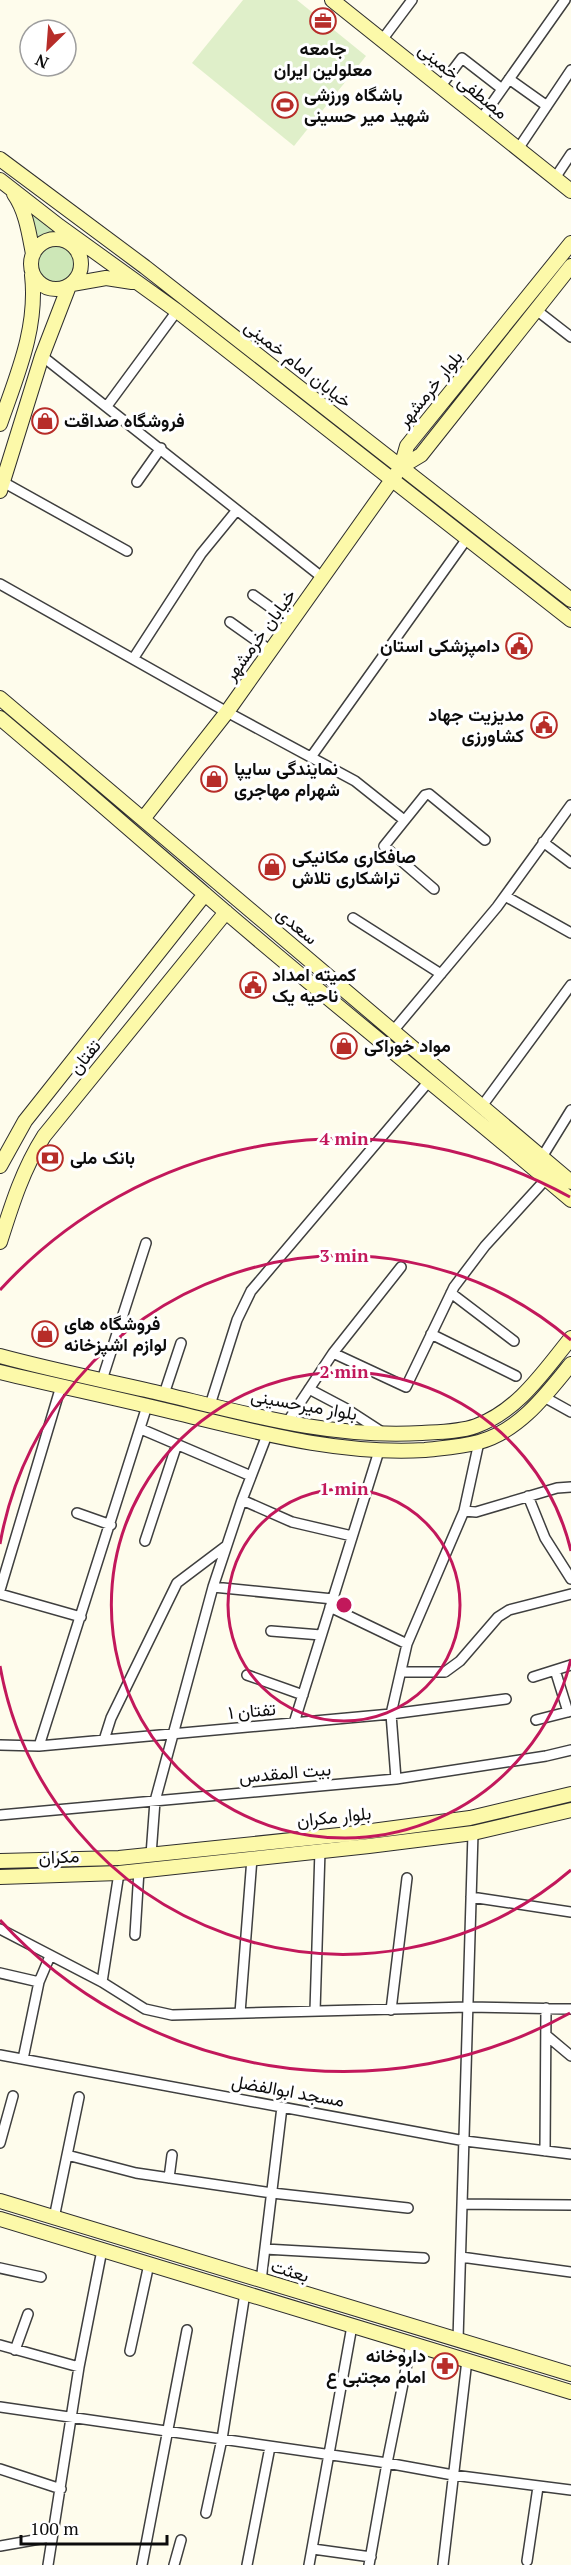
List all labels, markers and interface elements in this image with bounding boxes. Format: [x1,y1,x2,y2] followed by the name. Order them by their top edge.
[308,6,338,36] office icon: جامعه معلولین ایران
[18,18,78,78] north arrow
[274,36,373,81] place label: جامعه معلولین ایران
[414,37,513,124] street label: مصطفی خمینی
[32,49,52,74] text: N
[304,82,429,127] place label: باشگاه ورزشی شهید میر حسینی
[270,90,300,120] sports icon: باشگاه ورزشی شهید میر حسینی
[239,314,357,414] street label: خیابان امام خمینی
[390,345,468,432] street label: بلوار خرمشهر
[30,406,60,436] shop icon: فروشگاه صداقت
[64,408,185,432] place label: فروشگاه صداقت
[217,584,301,686] street label: خیابان خرمشهر
[504,631,534,661] public building icon: دامپزشکی استان
[380,633,500,658] place label: دامپزشکی استان
[428,702,524,747] place label: مدیزیت جهاد کشاورزی
[529,710,559,740] public building icon: مدیزیت جهاد کشاورزی
[234,756,340,802] place label: نمایندگی سایپا شهرام مهاجری
[199,764,229,794] shop icon: نمایندگی سایپا شهرام مهاجری
[292,844,416,889] place label: صافکاری مکانیکی تراشکاری تلاش
[257,852,287,882] shop icon: صافکاری مکانیکی تراشکاری تلاش
[272,901,323,949] street label: سعدی
[272,962,356,1007] place label: کمیته امداد ناحیه یک
[238,970,268,1000] public building icon: کمیته امداد ناحیه یک
[329,1031,359,1061] shop icon: مواد خوراکی
[364,1033,451,1057] place label: مواد خوراکی
[63,1034,106,1079] street label: تفتان
[319,1126,369,1150] text: 4 min
[35,1143,65,1173] bank icon: بانک ملی
[70,1145,135,1169] place label: بانک ملی
[319,1243,369,1267] text: 3 min
[64,1311,167,1357] place label: فروشگاه های لوازم اشپزخانه
[30,1319,60,1349] shop icon: فروشگاه های لوازم اشپزخانه
[319,1359,369,1383] text: 2 min
[249,1383,359,1425] street label: بلوار میرحسینی
[319,1476,369,1500] text: 1 min
[334,1595,354,1615] centre of rings
[227,1696,277,1724] street label: تفتان ۱
[238,1756,332,1788] street label: بیت المقدس
[296,1800,372,1832] street label: بلوار مکران
[38,1843,80,1869] street label: مکران
[230,2068,347,2112] street label: مسجد ابوالفضل
[268,2253,312,2287] street label: بعثت
[326,2343,426,2389] place label: داروخانه امام مجتبی ع
[430,2351,460,2381] pharmacy icon: داروخانه امام مجتبی ع
[21,2508,166,2546] scale bar
[30,2516,79,2540] text: 100 m

